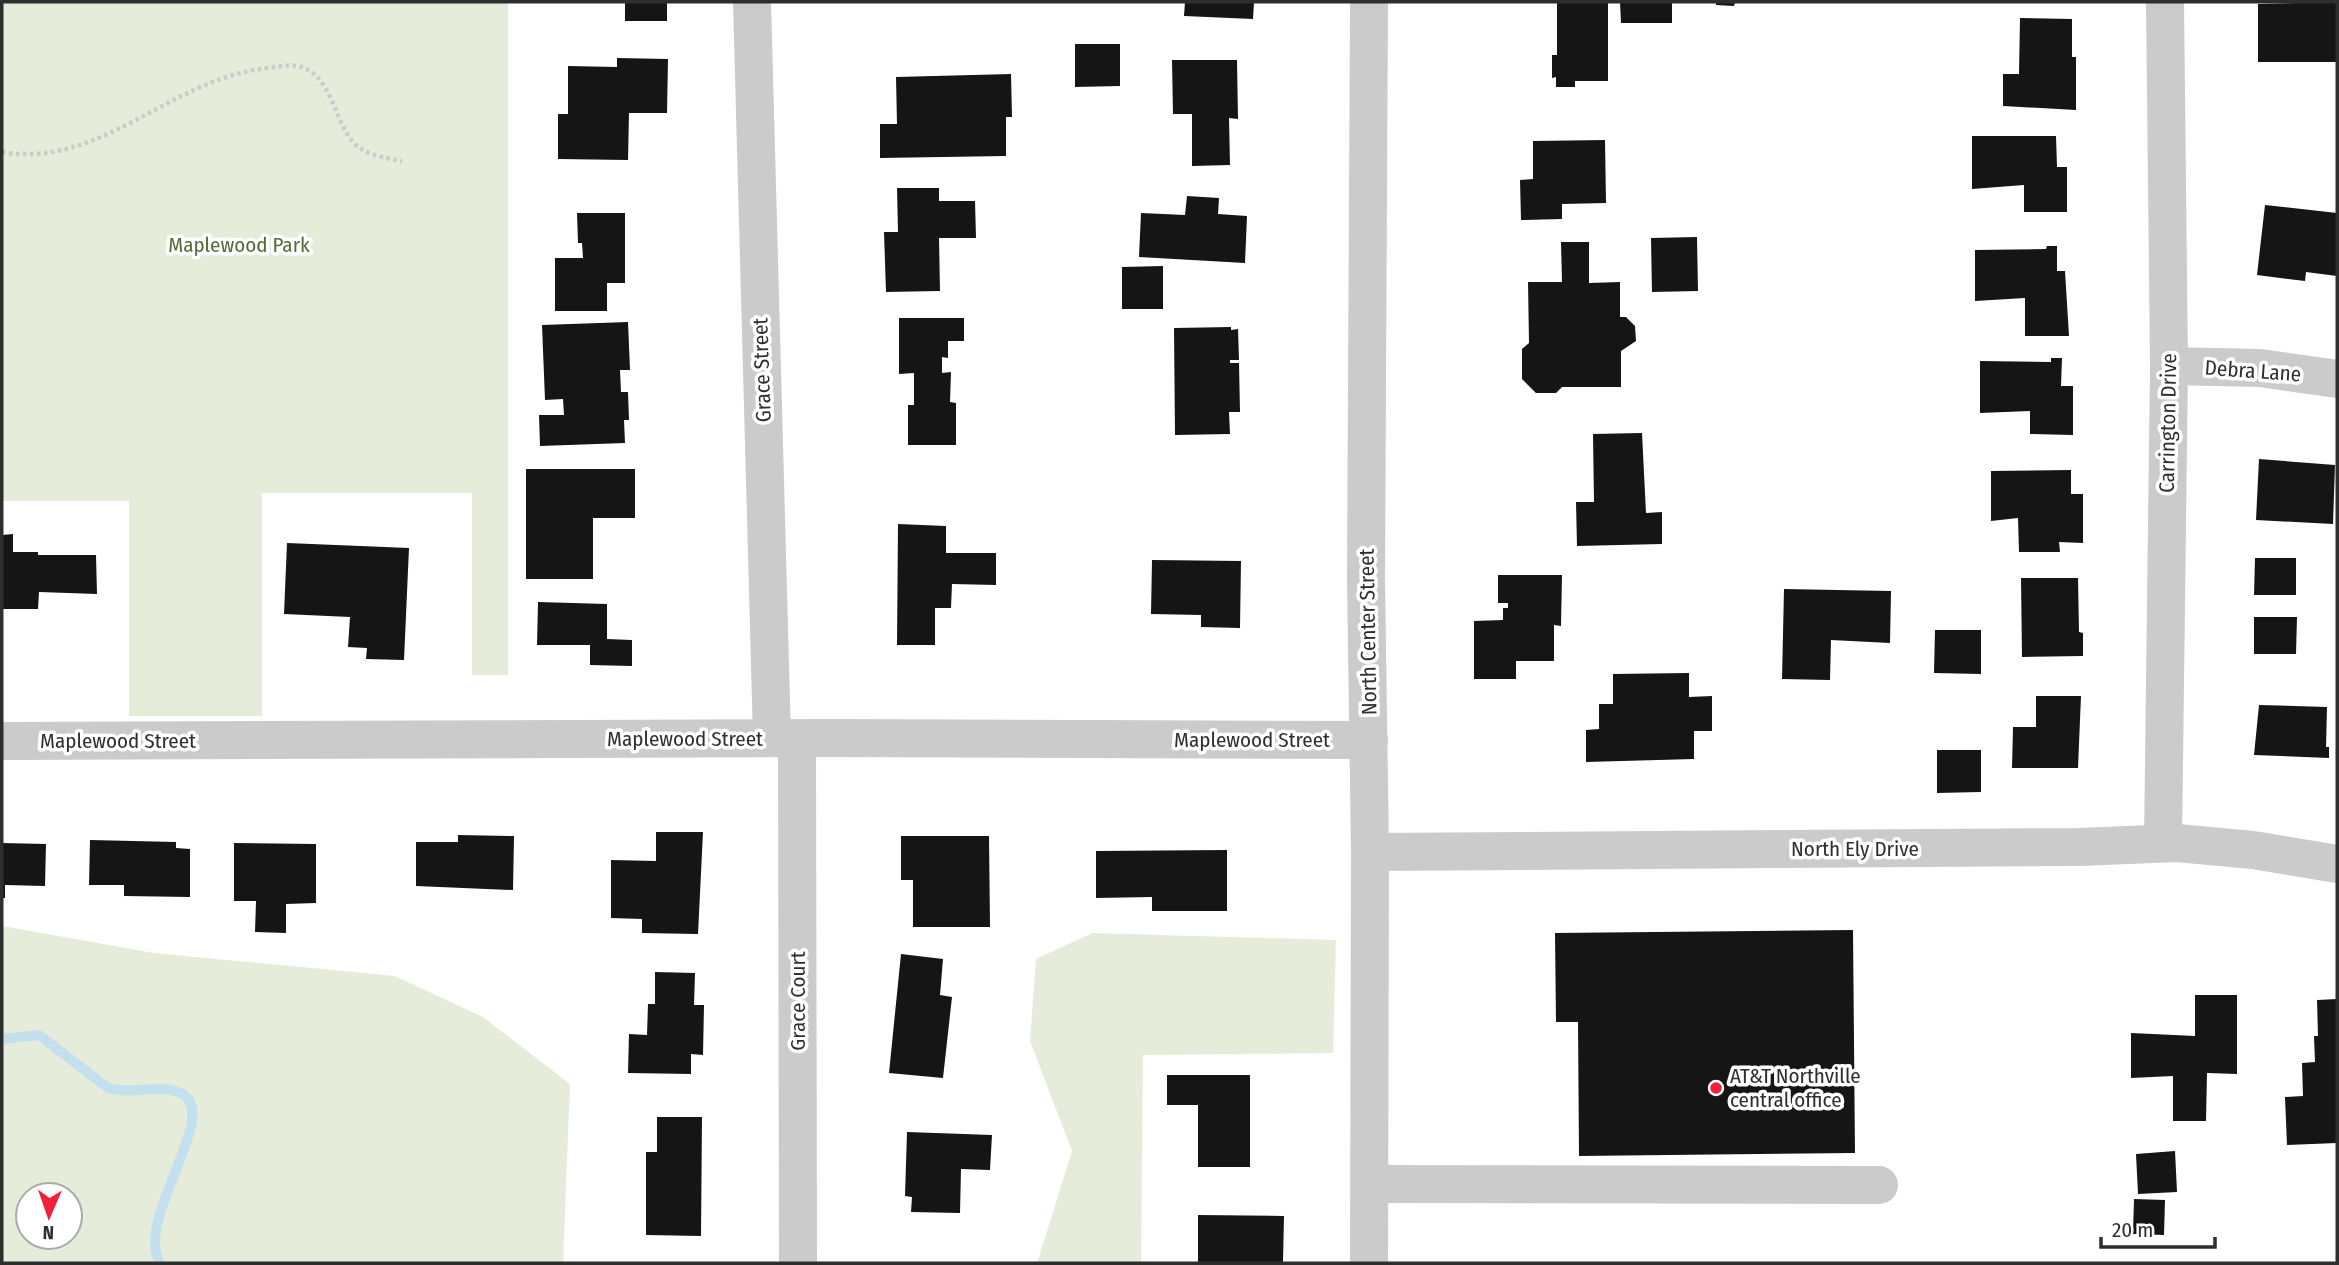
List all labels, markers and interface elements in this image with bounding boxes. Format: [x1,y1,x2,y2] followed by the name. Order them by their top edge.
[168,232,310,258] park label: Maplewood Park
[747,317,777,423] street label: Grace Street
[2154,353,2182,493] street label: Carrington Drive
[2204,355,2302,387] street label: Debra Lane
[1354,548,1382,715] street label: North Center Street
[607,726,763,752] street label: Maplewood Street
[1174,727,1330,753] street label: Maplewood Street
[40,728,196,754] street label: Maplewood Street
[1791,836,1919,862] street label: North Ely Drive
[785,951,811,1051] street label: Grace Court
[1730,1063,1861,1113] place label: AT&T Northville central office
[1708,1080,1724,1096] marker: AT&T Northville central office
[14,1181,84,1251] north arrow
[2101,1206,2215,1250] scale bar
[2112,1217,2153,1243] text: 20 m
[42,1221,55,1244] text: N

